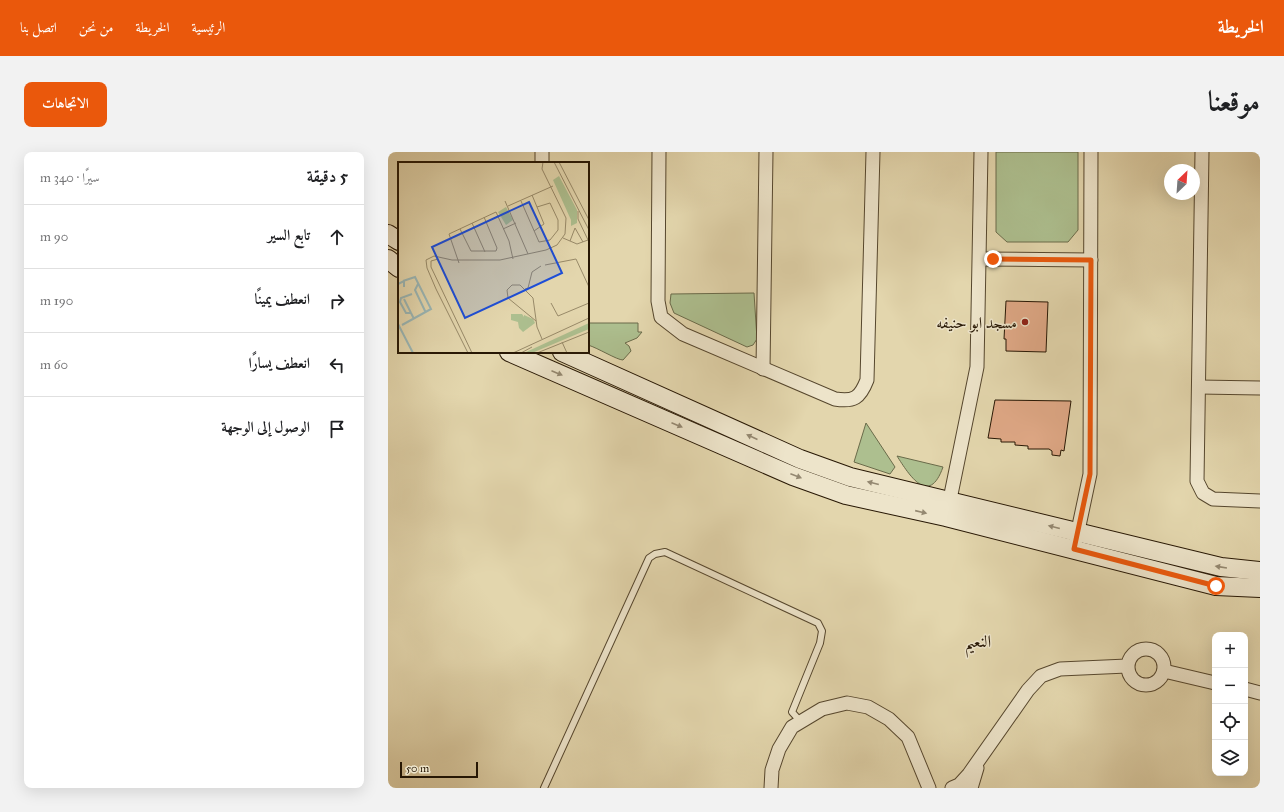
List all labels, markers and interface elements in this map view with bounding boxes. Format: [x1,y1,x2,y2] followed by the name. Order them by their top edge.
[1218,15,1264,38] text: الخريطة
[20,19,57,36] text: اتصل بنا
[79,19,114,36] text: من نحن
[136,19,170,36] text: الخريطة
[192,19,225,36] text: الرئيسية
[24,82,107,127] button: الاتجاهات
[1208,84,1260,119] text: موقعنا
[398,162,589,353] inset map
[1164,164,1200,200] north arrow
[307,166,348,187] text: 5 دقيقة
[40,170,100,186] text: سيرًا · 340 m
[268,226,310,244] text: تابع السير
[326,226,348,248] icon: ahead
[40,229,68,245] text: 90 m
[984,250,1002,268] route end
[255,290,310,308] text: انعطف يمينًا
[326,290,348,312] icon: right
[40,293,73,309] text: 190 m
[936,313,1017,333] place label: مسجد ابو حنيفه
[1020,317,1030,327] marker: مسجد ابو حنيفه
[248,354,310,372] text: انعطف يسارًا
[326,354,348,376] icon: left
[40,357,68,373] text: 60 m
[552,370,563,376] one-way arrow
[221,418,310,436] text: الوصول إلى الوجهة
[326,418,348,440] icon: arrive
[671,422,682,428] one-way arrow
[745,434,757,440] one-way arrow
[790,474,802,480] one-way arrow
[867,479,880,485] one-way arrow
[915,509,927,515] one-way arrow
[1048,523,1060,529] one-way arrow
[1215,564,1227,570] one-way arrow
[1207,577,1225,595] route start
[965,631,992,658] district label: النعيم
[1212,632,1248,776] map controls
[1212,632,1248,668] button: +
[1212,668,1248,704] button: −
[1212,704,1248,740] button: locate
[1212,740,1248,776] button: layers
[400,760,478,779] scale bar
[406,762,429,775] text: 50 m

